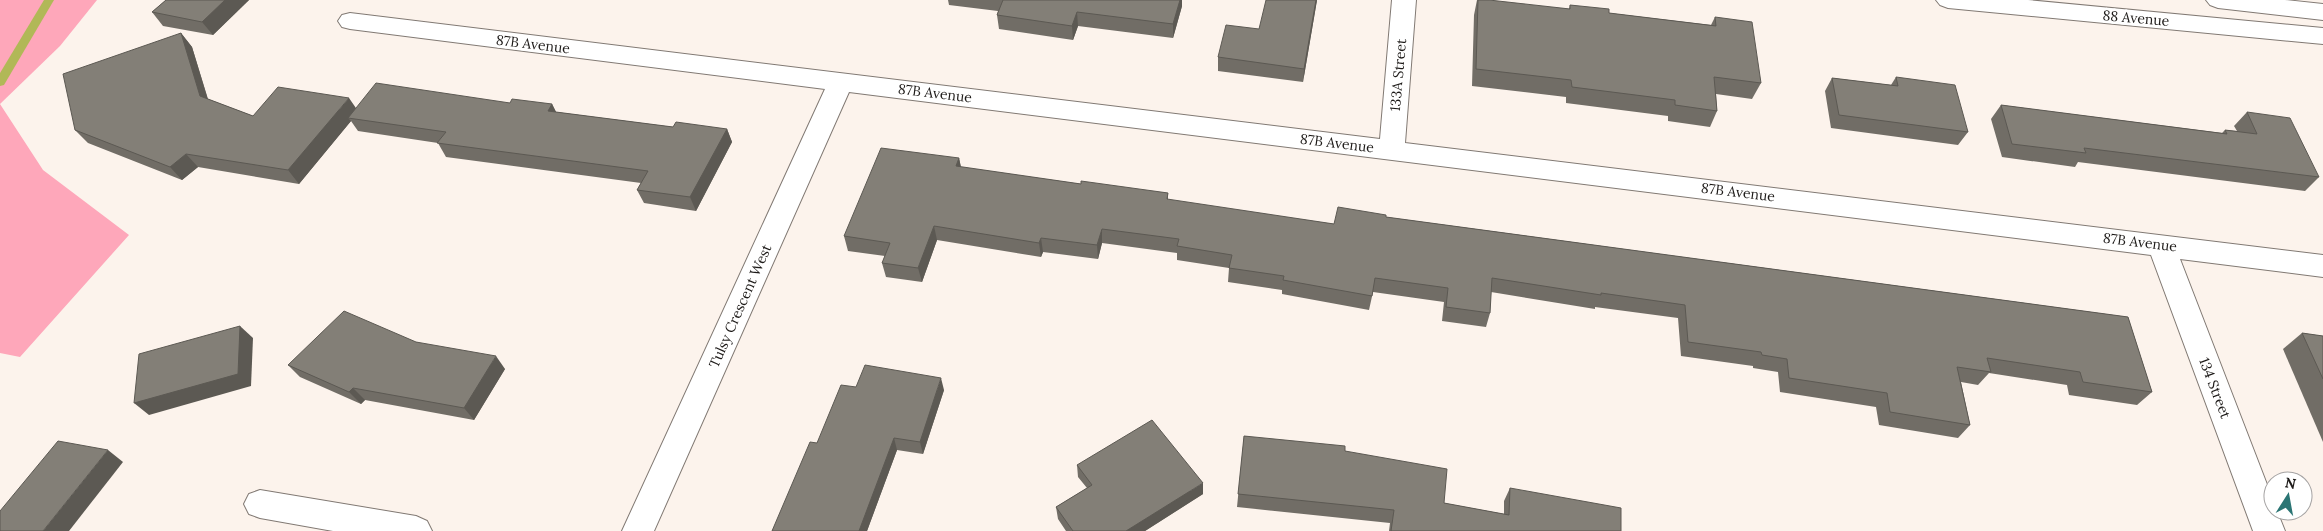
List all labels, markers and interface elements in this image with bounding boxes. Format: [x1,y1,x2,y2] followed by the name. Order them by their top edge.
[2102,6,2171,30] street label: 88 Avenue
[495,31,571,58] street label: 87B Avenue
[1386,37,1410,112] street label: 133A Street
[897,80,973,107] street label: 87B Avenue
[1299,130,1375,157] street label: 87B Avenue
[1700,179,1776,206] street label: 87B Avenue
[2102,229,2178,256] street label: 87B Avenue
[705,241,776,371] street label: Tulsy Crescent West
[2195,355,2235,422] street label: 134 Street
[2263,471,2313,521] north arrow
[2283,473,2298,493] text: N

